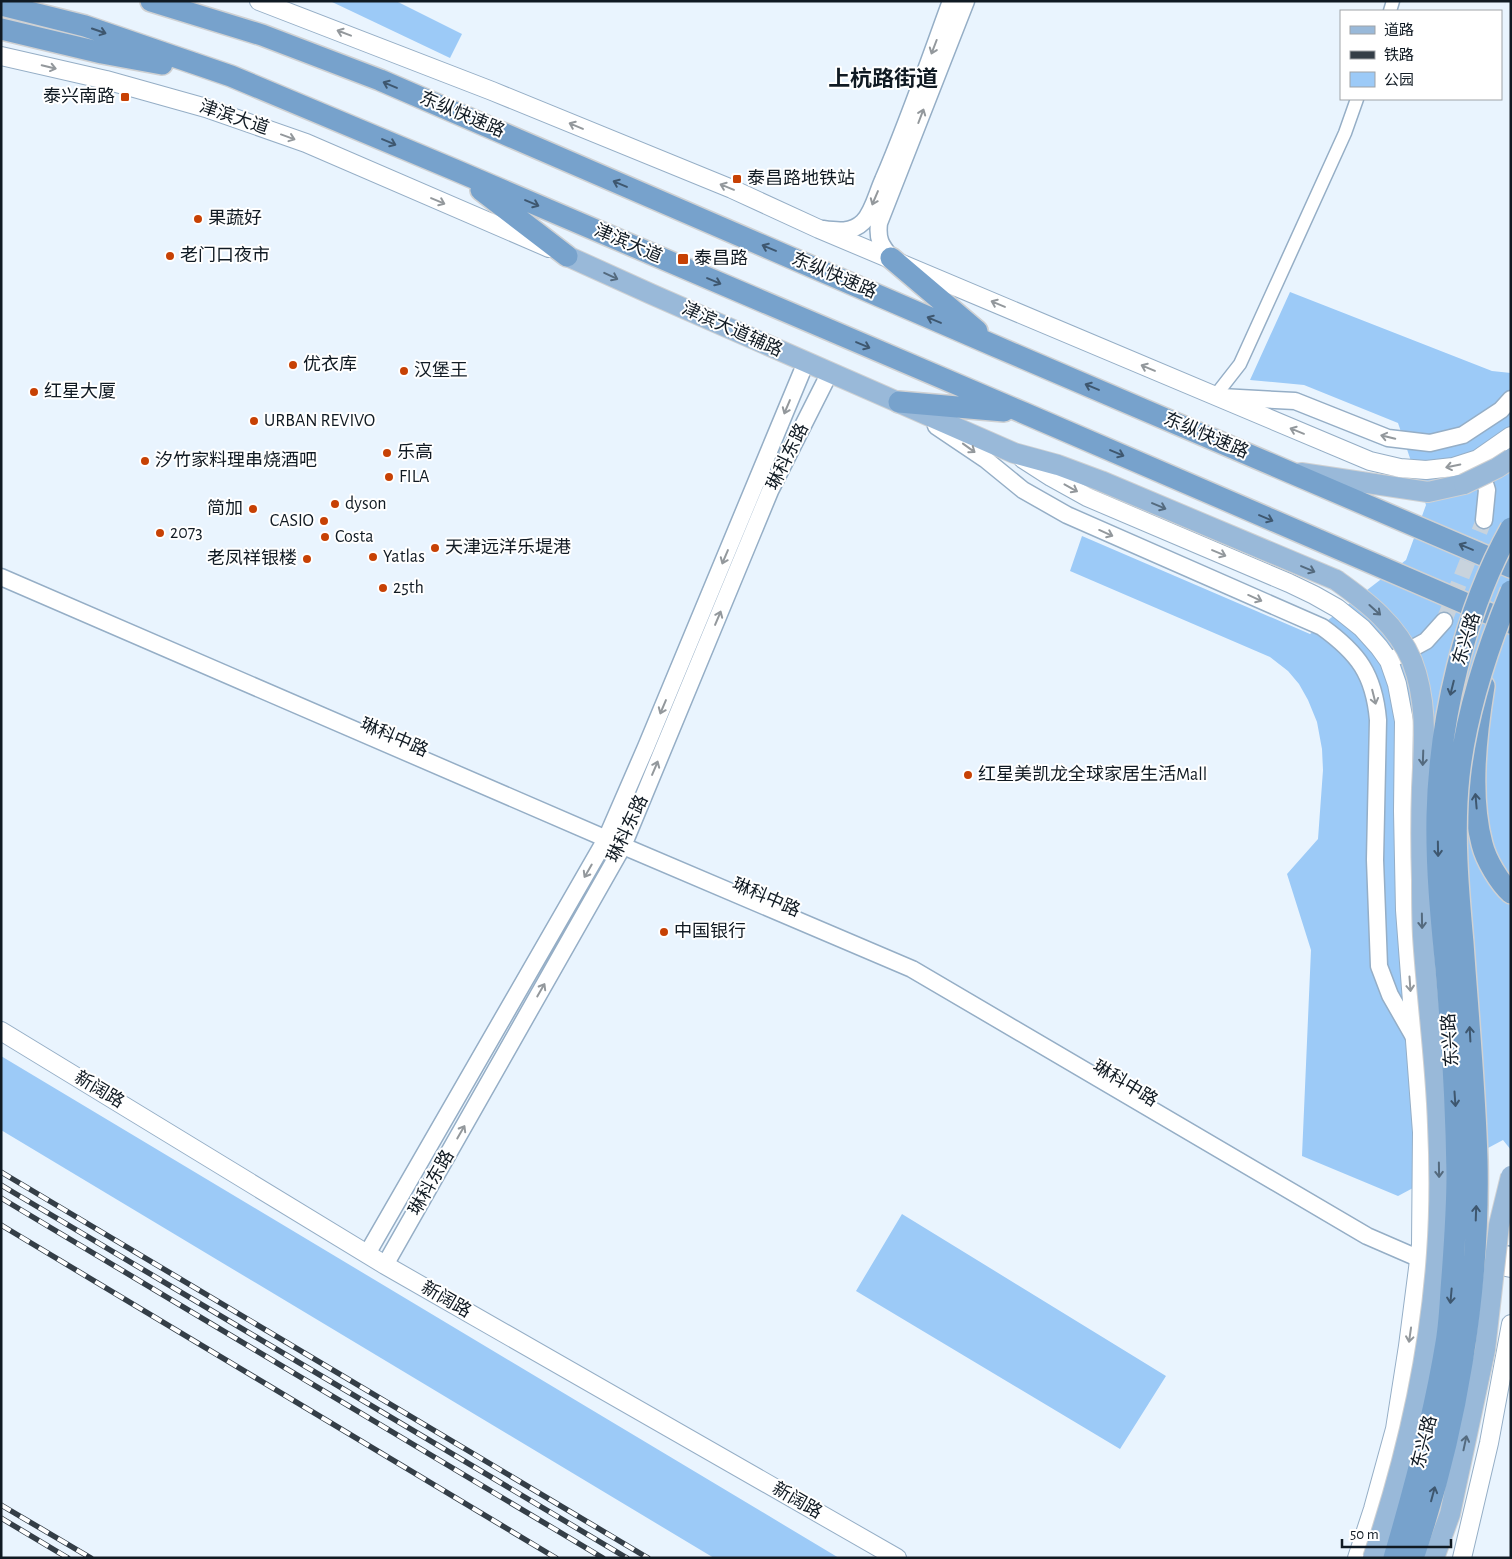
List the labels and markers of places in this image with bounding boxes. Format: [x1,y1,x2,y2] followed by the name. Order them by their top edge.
[43,86,115,106] place label: 泰兴南路
[119,91,131,103] marker: 泰兴南路
[747,168,855,188] place label: 泰昌路地铁站
[731,173,743,185] marker: 泰昌路地铁站
[208,208,262,228] place label: 果蔬好
[192,213,204,225] marker: 果蔬好
[180,245,270,265] place label: 老门口夜市
[694,248,748,268] place label: 泰昌路
[164,250,176,262] marker: 老门口夜市
[676,252,690,266] marker: 泰昌路
[303,354,357,374] place label: 优衣库
[287,359,299,371] marker: 优衣库
[414,360,468,380] place label: 汉堡王
[398,365,410,377] marker: 汉堡王
[44,381,116,401] place label: 红星大厦
[28,386,40,398] marker: 红星大厦
[264,412,375,430] place label: URBAN REVIVO
[248,415,260,427] marker: URBAN REVIVO
[397,442,433,462] place label: 乐高
[381,447,393,459] marker: 乐高
[155,450,317,470] place label: 汐竹家料理串烧酒吧
[139,455,151,467] marker: 汐竹家料理串烧酒吧
[399,468,430,486] place label: FILA
[383,471,395,483] marker: FILA
[345,495,387,513] place label: dyson
[207,498,243,518] place label: 简加
[329,498,341,510] marker: dyson
[247,503,259,515] marker: 简加
[270,512,314,530] place label: CASIO
[318,515,330,527] marker: CASIO
[170,524,203,542] place label: 2073
[154,527,166,539] marker: 2073
[335,528,374,546] place label: Costa
[319,531,331,543] marker: Costa
[445,537,571,557] place label: 天津远洋乐堤港
[429,542,441,554] marker: 天津远洋乐堤港
[207,548,297,568] place label: 老凤祥银楼
[383,548,425,566] place label: Yatlas
[367,551,379,563] marker: Yatlas
[301,553,313,565] marker: 老凤祥银楼
[393,579,424,597] place label: 25th
[377,582,389,594] marker: 25th
[978,764,1207,784] place label: 红星美凯龙全球家居生活Mall
[962,769,974,781] marker: 红星美凯龙全球家居生活Mall
[674,921,746,941] place label: 中国银行
[658,926,670,938] marker: 中国银行

